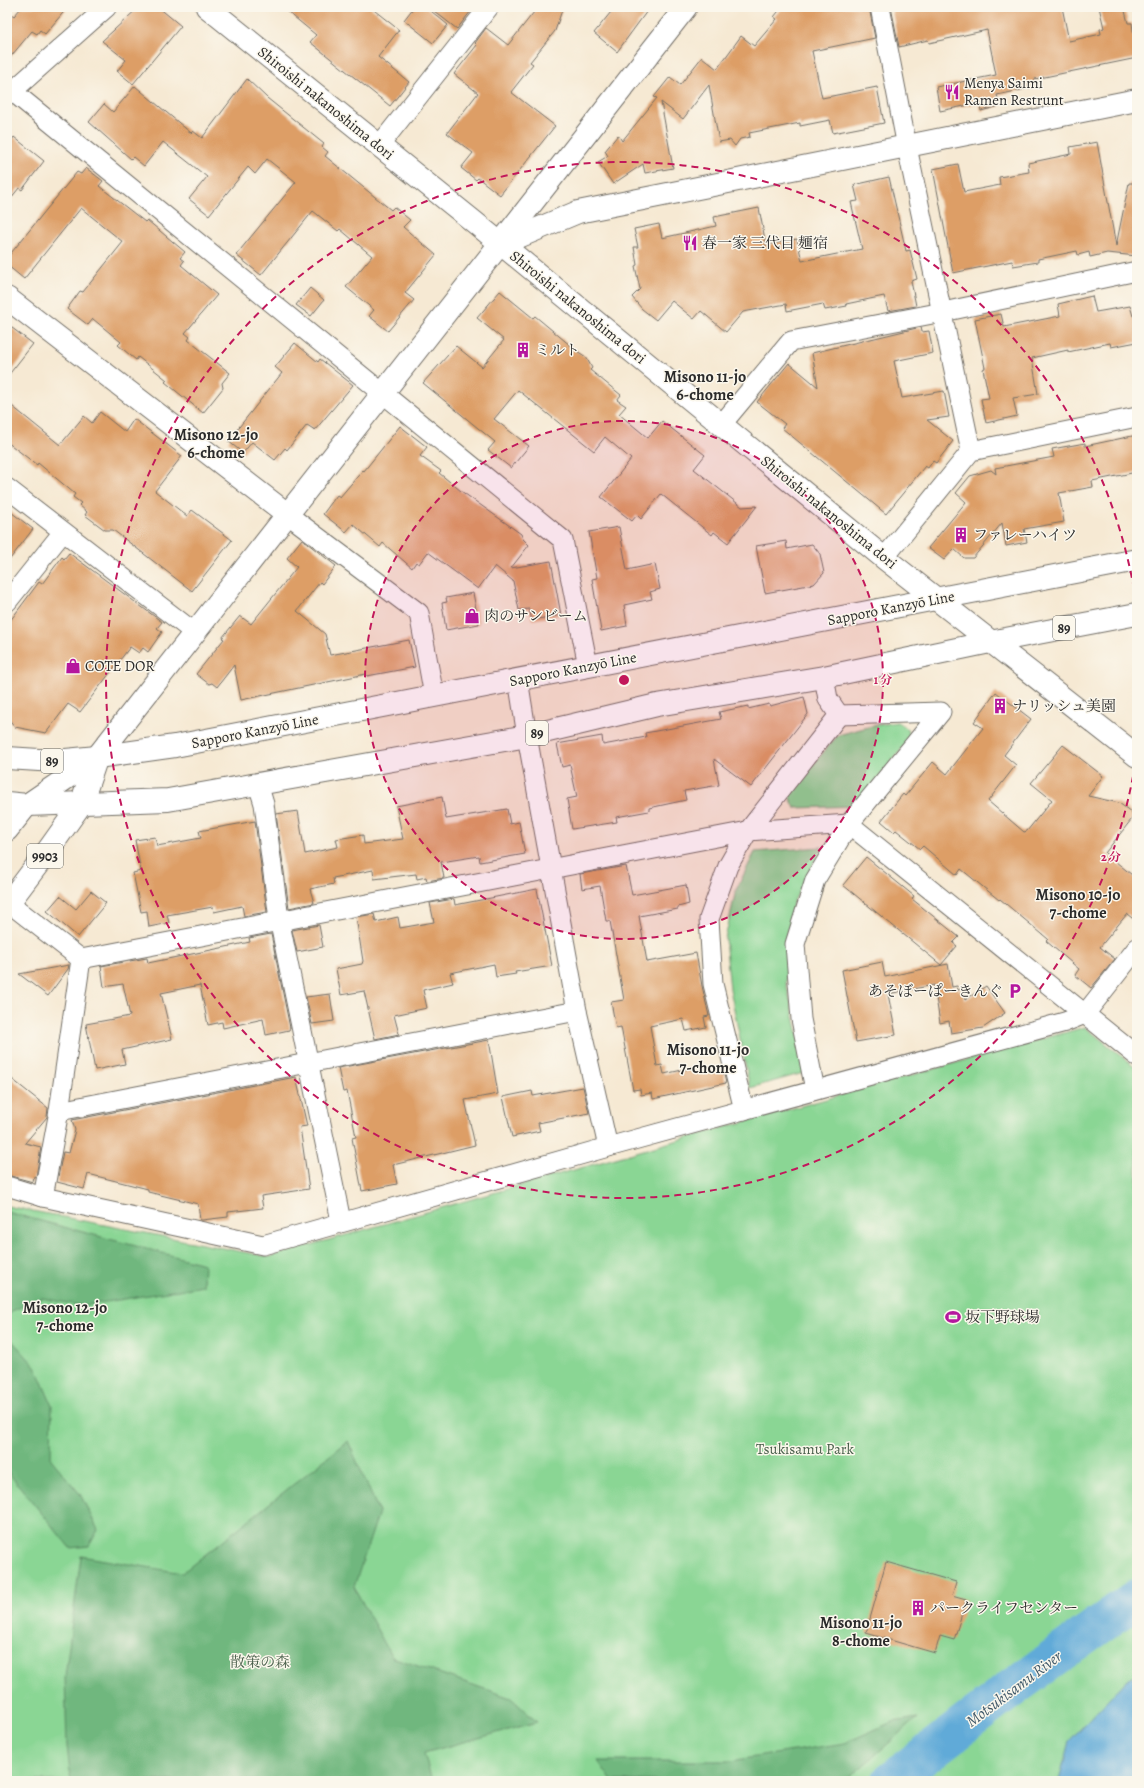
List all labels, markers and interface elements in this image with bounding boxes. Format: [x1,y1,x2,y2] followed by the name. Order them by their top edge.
[254,42,398,164] street label: Shiroishi nakanoshima dori
[964,73,1064,110] place label: Menya Saimi Ramen Restrunt
[943,83,961,101] restaurant icon: Menya Saimi Ramen Restrunt
[702,233,828,253] place label: 春一家 三代目 麺宿
[681,234,699,252] restaurant icon: 春一家 三代目 麺宿
[506,246,650,368] street label: Shiroishi nakanoshima dori
[535,340,580,360] place label: ミルト
[514,341,532,359] building icon: ミルト
[664,366,746,406] district label: Misono 11-jo 6-chome
[174,424,258,464] district label: Misono 12-jo 6-chome
[757,451,901,573] street label: Shiroishi nakanoshima dori
[973,525,1077,545] place label: ファレーハイツ
[952,526,970,544] building icon: ファレーハイツ
[826,586,957,630] street label: Sapporo Kanzyō Line
[484,606,588,626] place label: 肉のサンビーム
[463,607,481,625] shop icon: 肉のサンビーム
[1053,616,1075,640] road number: 89
[508,647,639,691] street label: Sapporo Kanzyō Line
[85,656,155,676] place label: COTE DOR
[64,657,82,675] shop icon: COTE DOR
[874,672,892,688] text: 1 分
[617,673,631,687] centre of rings
[1012,696,1116,716] place label: ナリッシュ美園
[991,697,1009,715] building icon: ナリッシュ美園
[190,709,321,753] street label: Sapporo Kanzyō Line
[526,721,548,745] road number: 89
[41,749,63,773] road number: 89
[27,844,63,868] road number: 9903
[1101,849,1121,865] text: 2 分
[1036,884,1120,924] district label: Misono 10-jo 7-chome
[868,981,1003,1001] place label: あそぼーぱーきんぐ
[1006,982,1024,1000] parking icon: あそぼーぱーきんぐ
[667,1039,749,1079] district label: Misono 11-jo 7-chome
[23,1297,107,1337] district label: Misono 12-jo 7-chome
[965,1307,1040,1327] place label: 坂下野球場
[944,1308,962,1326] sports icon: 坂下野球場
[756,1439,855,1459] park label: Tsukisamu Park
[930,1598,1078,1618] place label: パークライフセンター
[909,1599,927,1617] building icon: パークライフセンター
[820,1612,902,1652] district label: Misono 11-jo 8-chome
[962,1645,1067,1732] water label: Motsukisamu River
[230,1652,290,1672] park label: 散策の森

